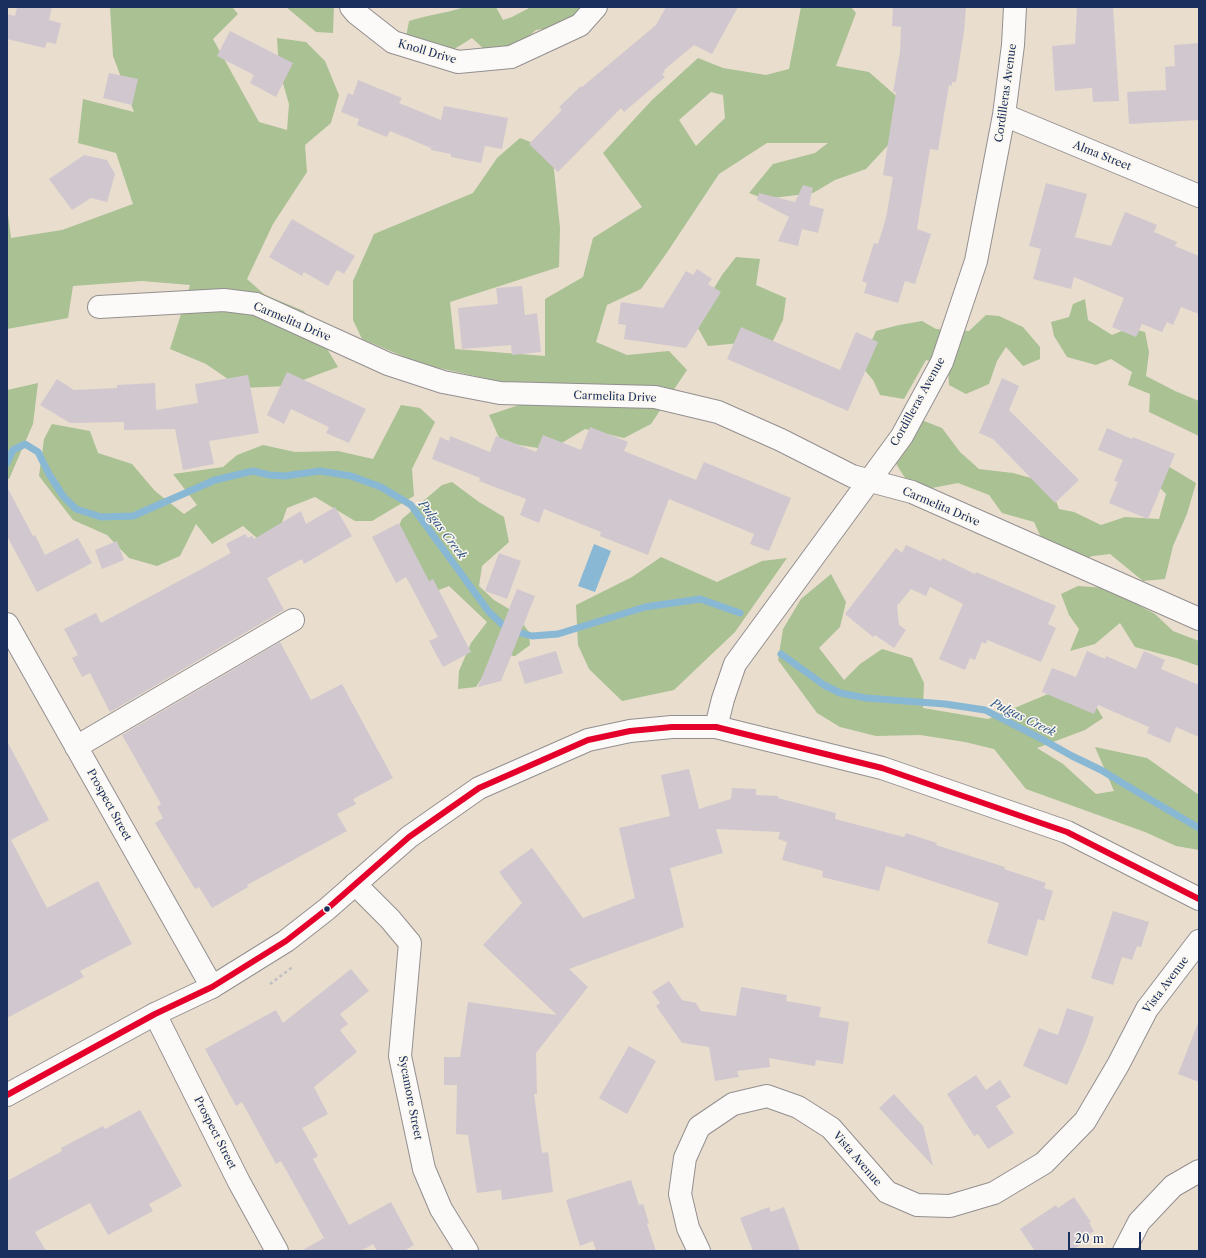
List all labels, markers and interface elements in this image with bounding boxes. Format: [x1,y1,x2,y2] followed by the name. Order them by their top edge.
[396,37,458,67] street label: Knoll Drive
[993,43,1019,143] street label: Cordilleras Avenue
[1071,138,1133,174] street label: Alma Street
[251,300,333,344] street label: Carmelita Drive
[888,355,948,449] street label: Cordilleras Avenue
[573,389,657,405] street label: Carmelita Drive
[900,485,982,529] street label: Carmelita Drive
[415,497,469,563] water label: Pulgas Creek
[988,696,1058,740] water label: Pulgas Creek
[84,767,134,843] street label: Prospect Street
[322,904,332,914] unlabelled marker
[1140,954,1192,1016] street label: Vista Avenue
[395,1055,425,1141] street label: Sycamore Street
[191,1094,239,1172] street label: Prospect Street
[830,1129,884,1189] street label: Vista Avenue
[1070,1224,1143,1250] scale bar
[1075,1231,1104,1246] text: 20 m

